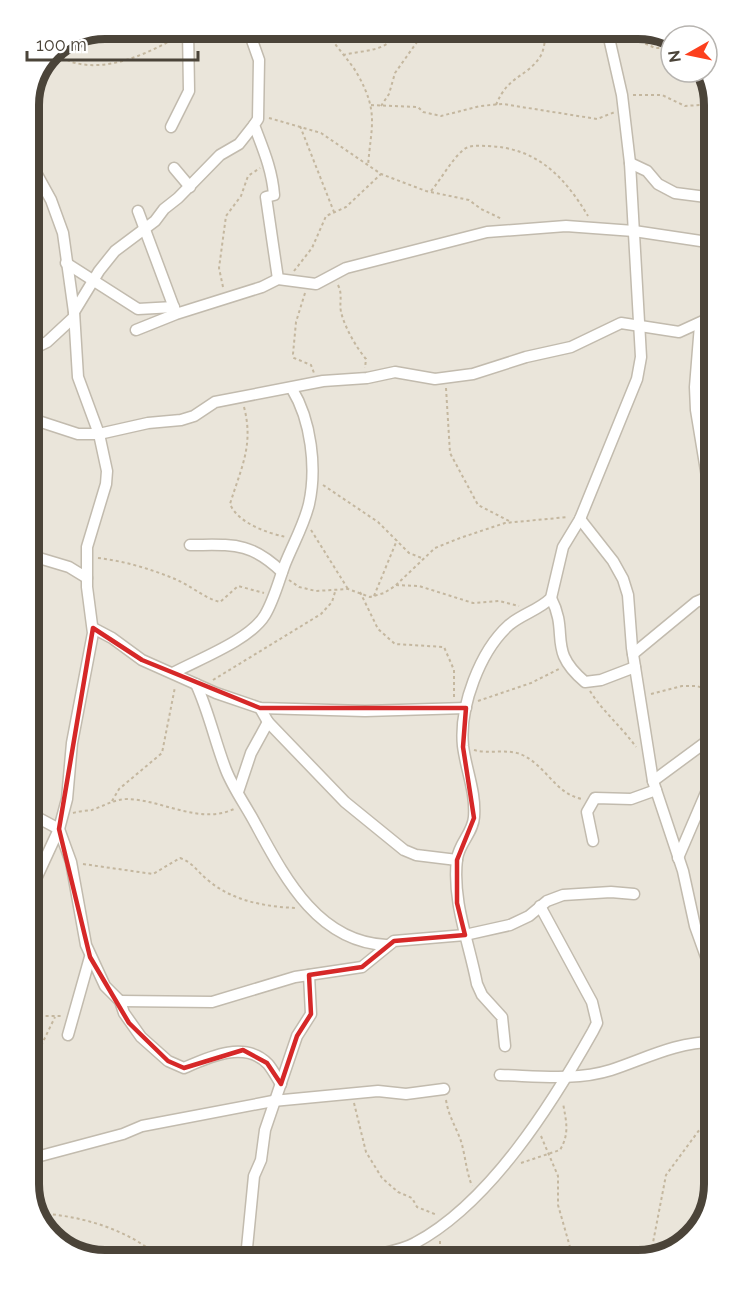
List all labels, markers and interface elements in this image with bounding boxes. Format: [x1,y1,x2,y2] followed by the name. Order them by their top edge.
[27,24,198,62] scale bar
[659,24,719,84] north arrow
[36,34,87,55] text: 100 m
[664,49,685,64] text: N

